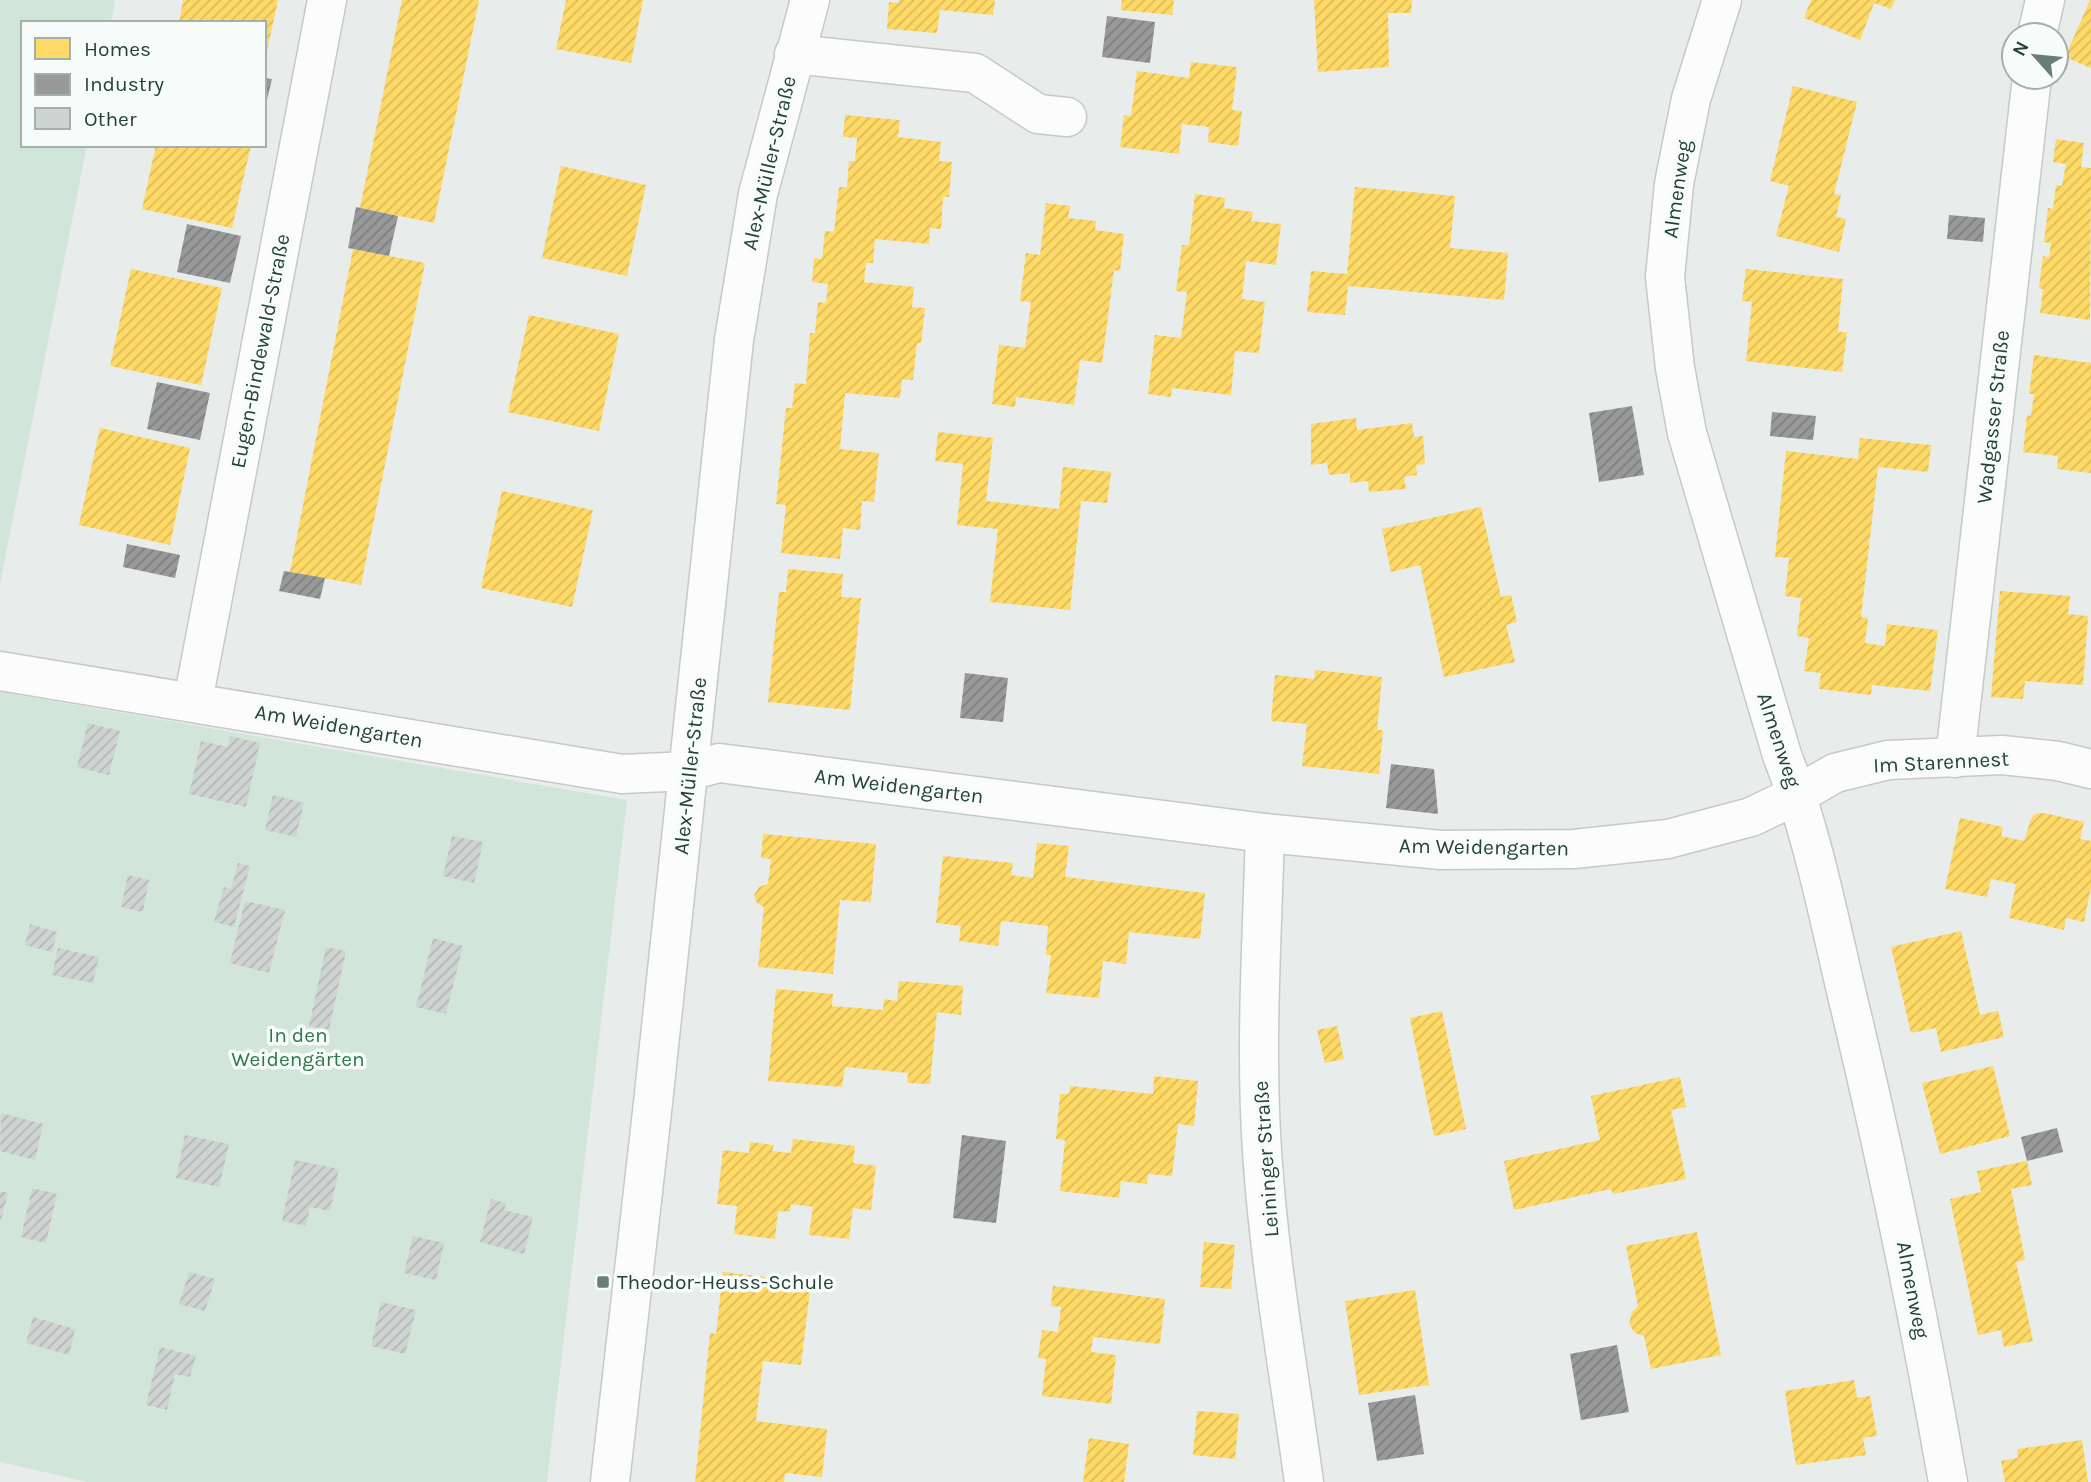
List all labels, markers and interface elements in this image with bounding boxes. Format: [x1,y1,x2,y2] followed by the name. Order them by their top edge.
[21,21,266,147] legend
[2000,21,2070,91] north arrow
[84,37,151,61] text: Homes
[2008,38,2034,60] text: N
[84,72,164,96] text: Industry
[737,74,801,252] street label: Alex-Müller-Straße
[84,107,137,131] text: Other
[1658,138,1696,240] street label: Almenweg
[225,232,295,470] street label: Eugen-Bindewald-Straße
[1972,329,2014,505] street label: Wadgasser Straße
[669,676,711,856] street label: Alex-Müller-Straße
[1752,689,1806,791] street label: Almenweg
[253,699,425,753] street label: Am Weidengarten
[1872,746,2010,778] street label: Im Starennest
[813,764,985,808] street label: Am Weidengarten
[1399,834,1569,860] street label: Am Weidengarten
[231,1023,365,1071] park label: In den Weidengärten
[1249,1080,1283,1238] street label: Leininger Straße
[1892,1239,1934,1341] street label: Almenweg
[617,1270,834,1294] place label: Theodor-Heuss-Schule
[595,1274,611,1290] marker: Theodor-Heuss-Schule

